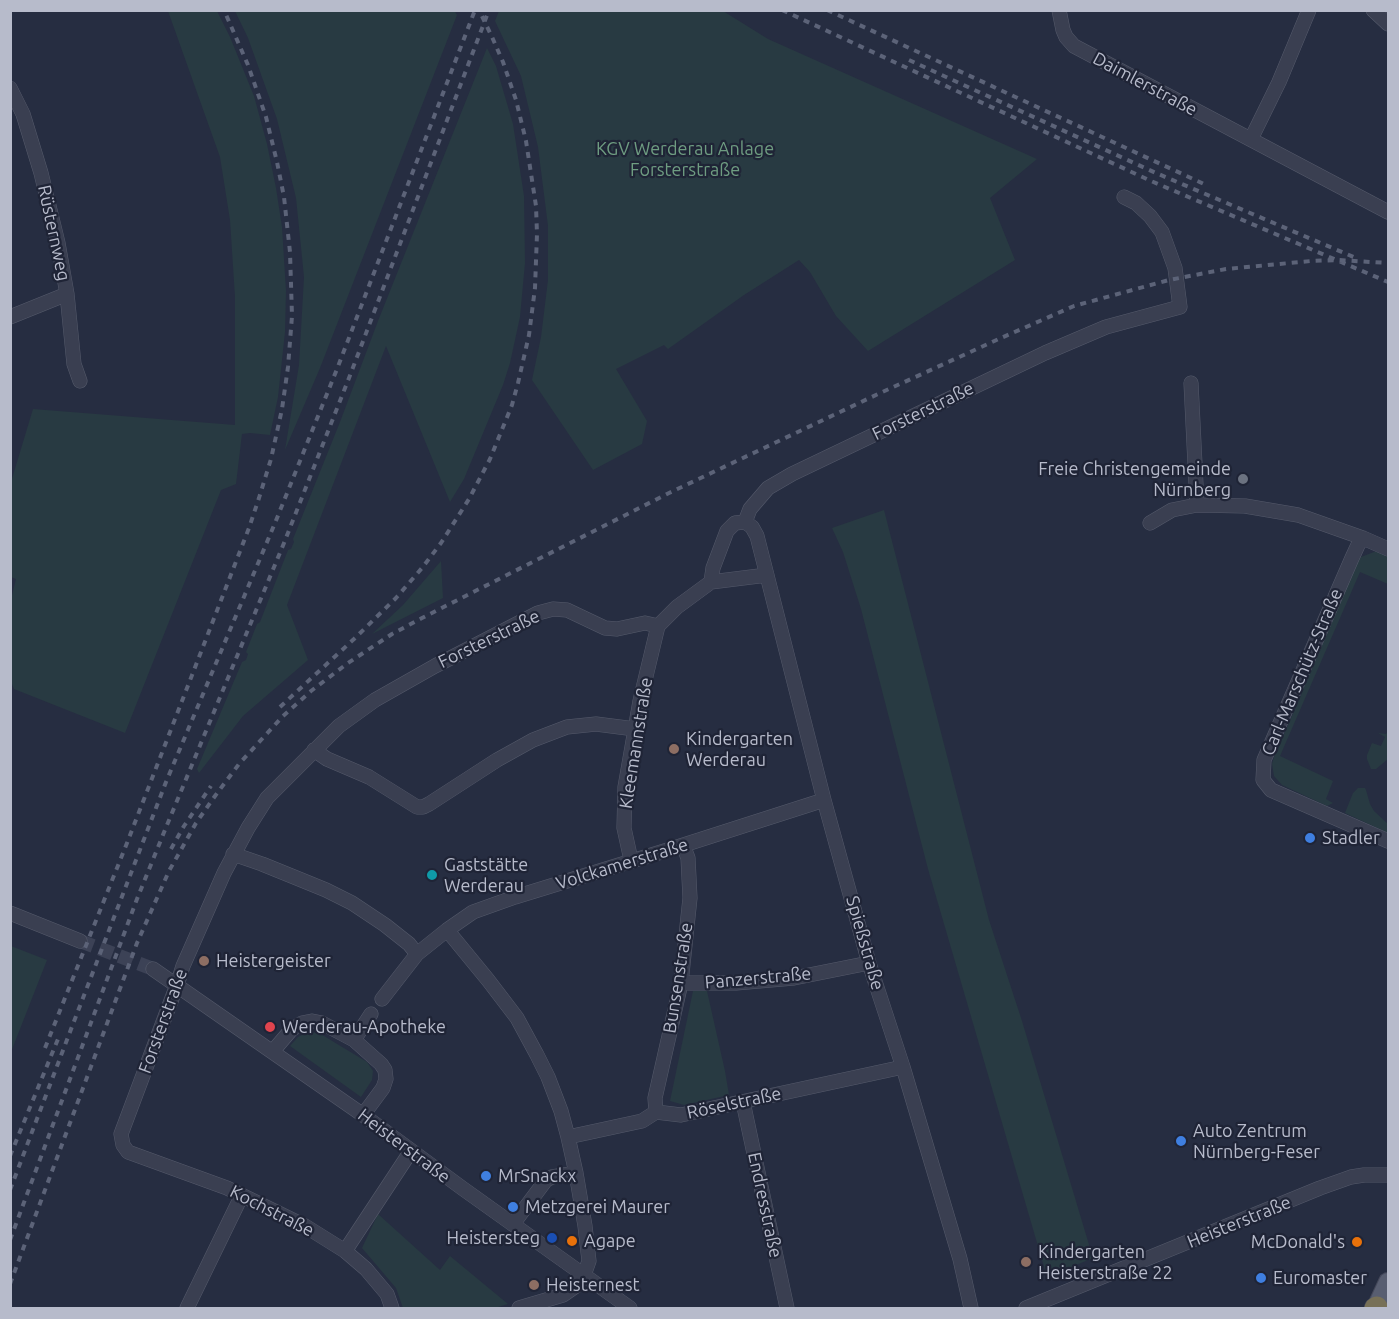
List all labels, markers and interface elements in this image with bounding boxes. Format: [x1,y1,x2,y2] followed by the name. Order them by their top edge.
[1089,47,1201,121] street label: Daimlerstraße
[596,138,774,180] park label: KGV Werderau Anlage Forsterstraße
[33,183,75,283] street label: Rüsternweg
[869,377,977,445] street label: Forsterstraße
[1038,458,1231,500] place label: Freie Christengemeinde Nürnberg
[1236,472,1250,486] marker: Freie Christengemeinde Nürnberg
[1257,585,1347,759] street label: Carl-Marschütz-Straße
[435,605,543,673] street label: Forsterstraße
[615,676,657,810] street label: Kleemannstraße
[686,728,793,771] place label: Kindergarten Werderau
[667,742,681,756] marker: Kindergarten Werderau
[1322,827,1380,849] place label: Stadler
[1303,831,1317,845] marker: Stadler
[553,834,691,894] street label: Volckamerstraße
[444,854,528,896] place label: Gaststätte Werderau
[425,868,439,882] marker: Gaststätte Werderau
[841,893,889,993] street label: Spießstraße
[659,921,697,1035] street label: Bunsenstraße
[216,950,331,972] place label: Heistergeister
[197,954,211,968] marker: Heistergeister
[704,963,812,993] street label: Panzerstraße
[134,966,192,1076] street label: Forsterstraße
[282,1016,446,1038] place label: Werderau-Apotheke
[263,1020,277,1034] marker: Werderau-Apotheke
[685,1082,783,1124] street label: Röselstraße
[353,1104,455,1188] street label: Heisterstraße
[1193,1120,1320,1162] place label: Auto Zentrum Nürnberg-Feser
[1174,1134,1188,1148] marker: Auto Zentrum Nürnberg-Feser
[743,1150,787,1260] street label: Endresstraße
[498,1165,576,1187] place label: MrSnackx
[479,1169,493,1183] marker: MrSnackx
[226,1181,318,1241] street label: Kochstraße
[1184,1191,1294,1253] street label: Heisterstraße
[525,1196,670,1218] place label: Metzgerei Maurer
[506,1200,520,1214] marker: Metzgerei Maurer
[446,1227,540,1249] place label: Heistersteg
[584,1230,636,1252] place label: Agape
[545,1231,559,1245] marker: Heistersteg
[1251,1231,1345,1253] place label: McDonald's
[565,1234,579,1248] marker: Agape
[1350,1235,1364,1249] marker: McDonald's
[1038,1241,1173,1284] place label: Kindergarten Heisterstraße 22
[1019,1255,1033,1269] marker: Kindergarten Heisterstraße 22
[1273,1267,1367,1289] place label: Euromaster
[1254,1271,1268,1285] marker: Euromaster
[546,1274,640,1296] place label: Heisternest
[527,1278,541,1292] marker: Heisternest

